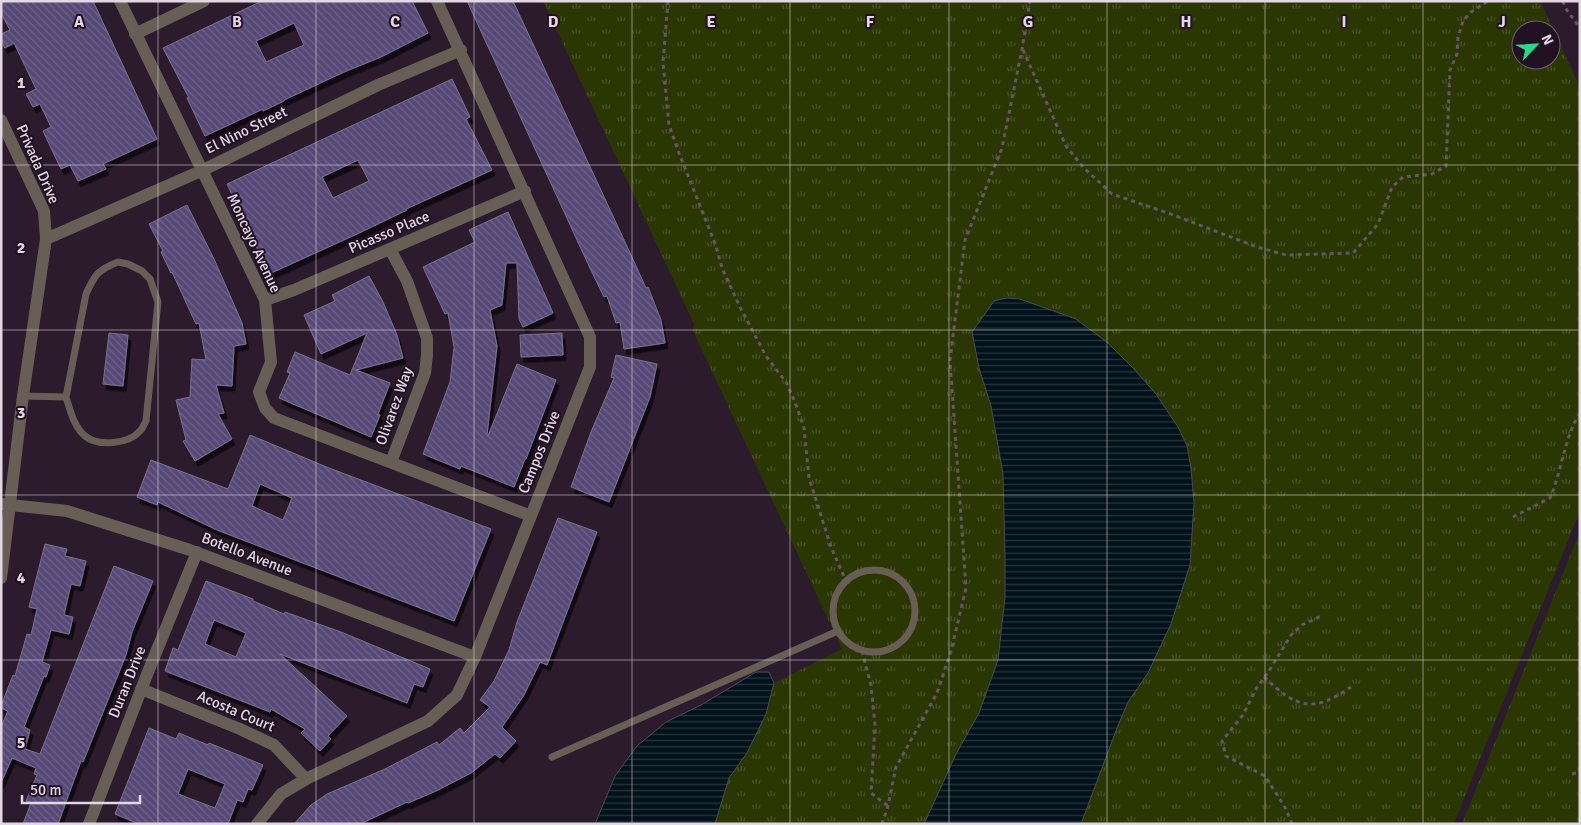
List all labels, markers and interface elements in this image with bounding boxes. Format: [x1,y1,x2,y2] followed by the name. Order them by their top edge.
[74,12,85,32] text: A
[232,12,242,32] text: B
[390,12,400,32] text: C
[548,12,559,32] text: D
[706,12,716,32] text: E
[866,12,875,32] text: F
[1023,12,1033,32] text: G
[1181,12,1191,32] text: H
[1341,12,1347,32] text: I
[1498,12,1506,32] text: J
[1511,20,1561,70] north arrow
[1538,32,1557,48] text: N
[17,73,26,93] text: 1
[202,102,290,158] street label: El Nino Street
[13,122,63,206] street label: Privada Drive
[223,191,285,295] street label: Moncayo Avenue
[346,207,432,257] street label: Picasso Place
[17,238,25,258] text: 2
[372,364,416,448] street label: Olivarez Way
[17,403,25,423] text: 3
[514,408,564,496] street label: Campos Drive
[199,528,295,580] street label: Botello Avenue
[17,568,26,588] text: 4
[104,643,150,721] street label: Duran Drive
[194,687,278,735] street label: Acosta Court
[17,733,25,753] text: 5
[22,772,140,804] scale bar
[30,781,61,799] text: 50 m

